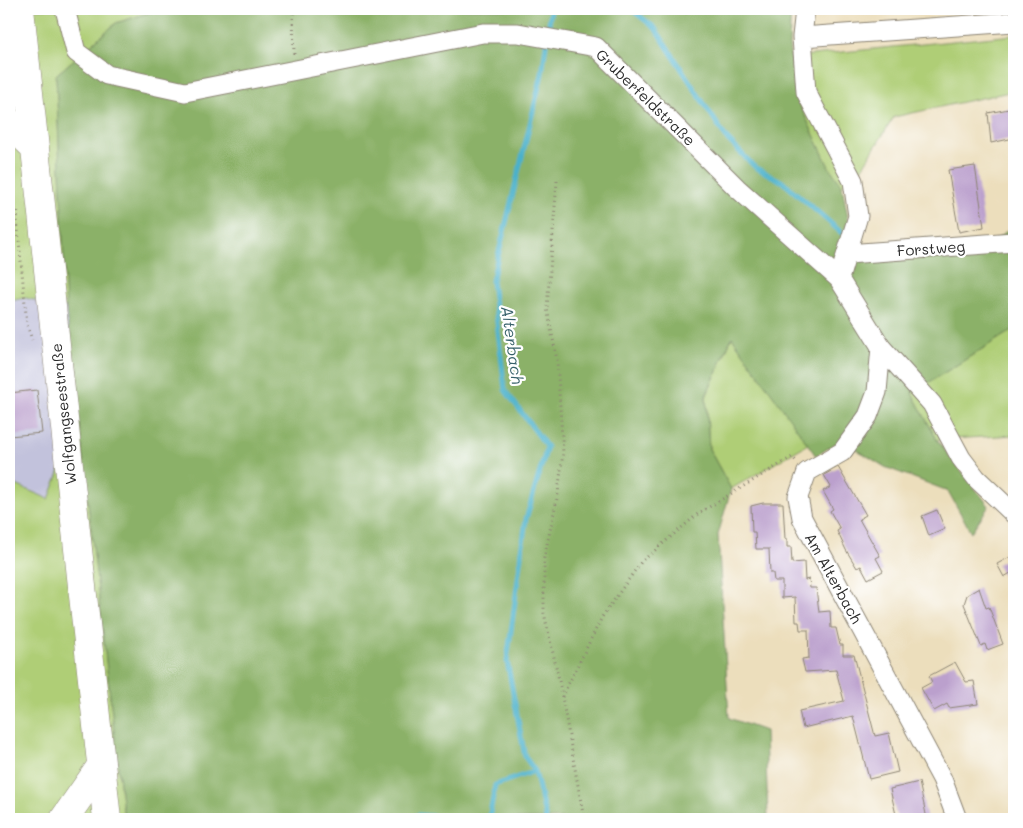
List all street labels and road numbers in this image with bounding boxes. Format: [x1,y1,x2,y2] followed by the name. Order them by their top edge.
[592,44,700,150] street label: Gruberfeldstraße
[896,236,966,260] street label: Forstweg
[46,342,80,486] street label: Wolfgangseestraße
[801,529,867,627] street label: Am Alterbach

